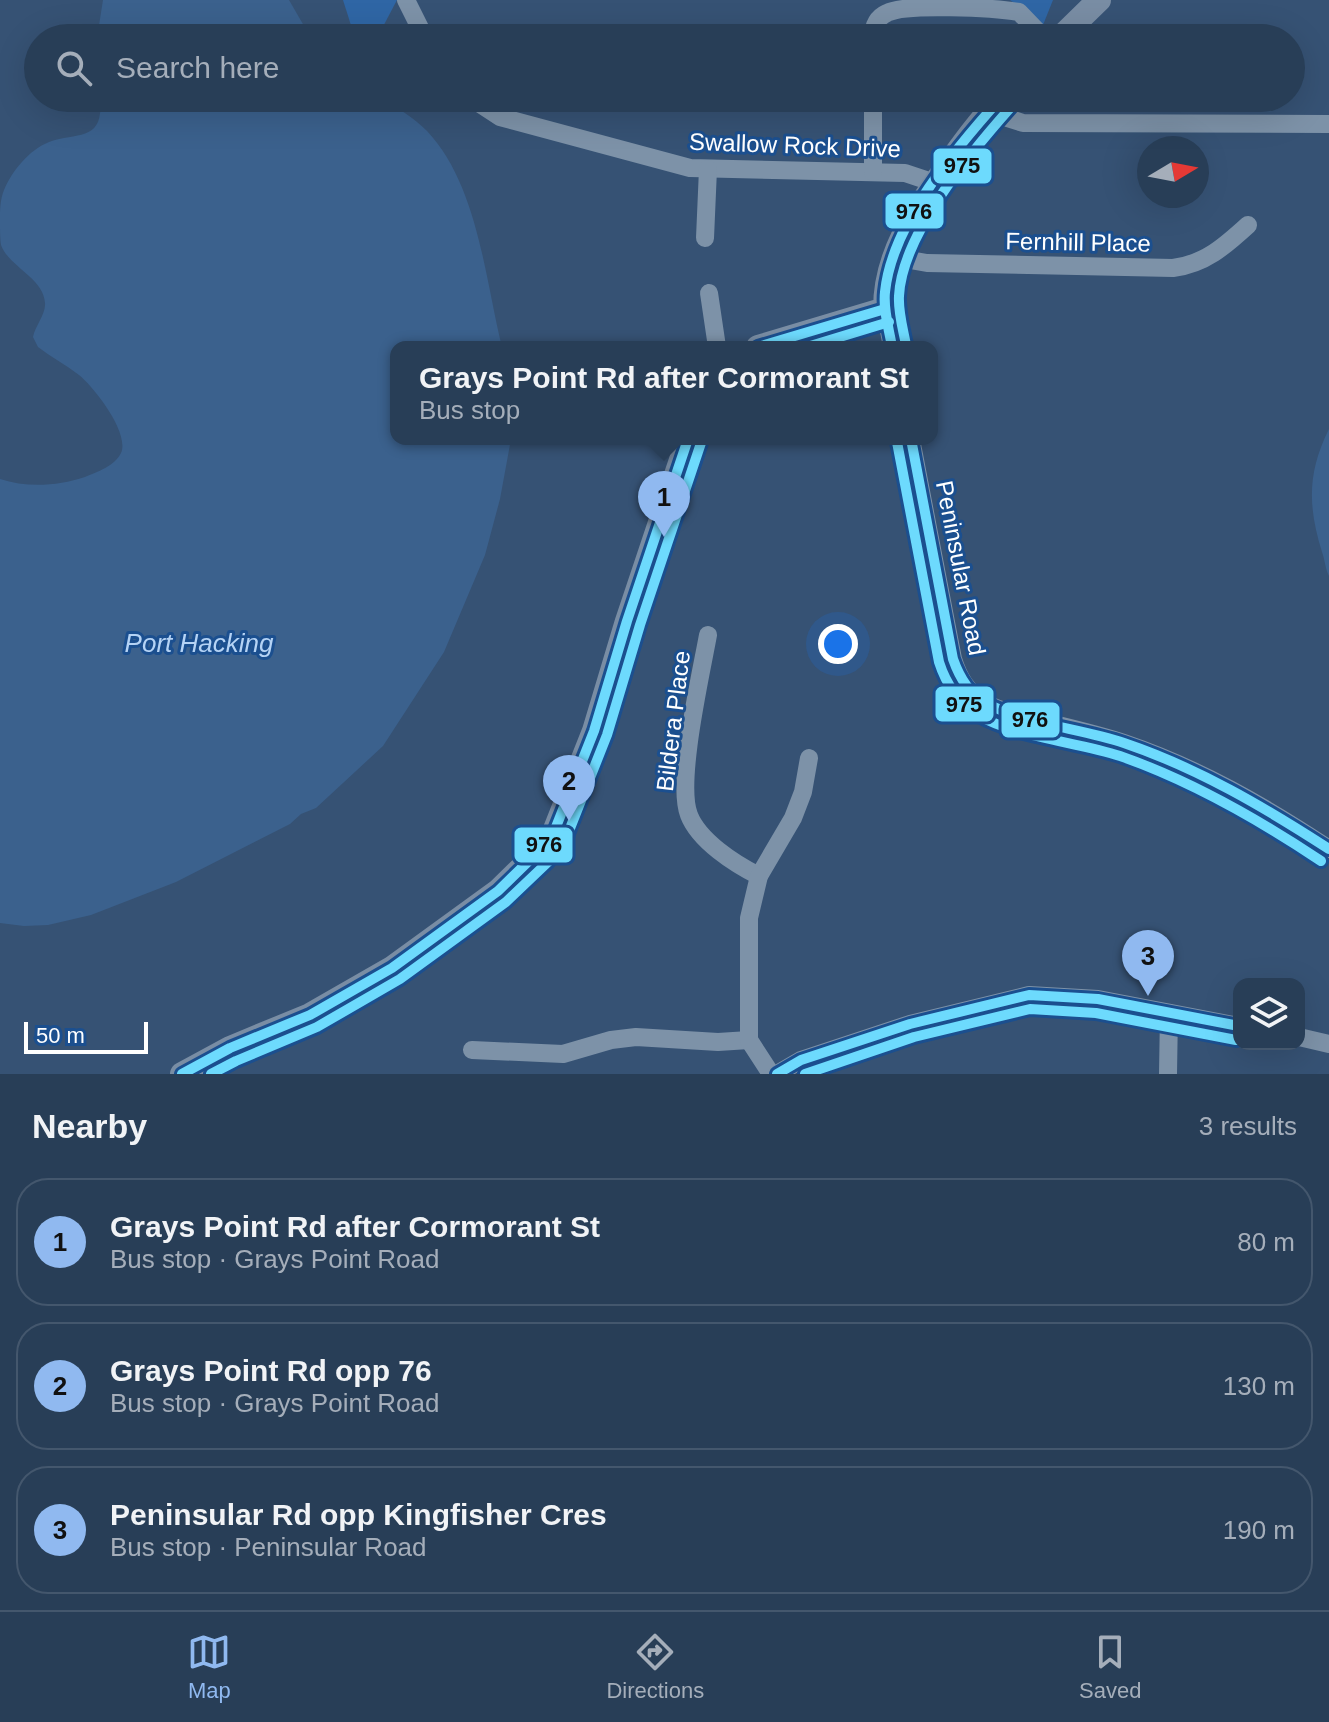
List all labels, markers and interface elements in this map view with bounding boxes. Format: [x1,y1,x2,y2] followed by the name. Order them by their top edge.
[24,24,1305,112] search box
[52,46,96,90] icon: search
[116,51,279,84] text: Search here
[689,128,901,162] street label: Swallow Rock Drive
[1137,136,1209,208] north arrow
[932,147,993,185] line badge: 975
[944,153,980,178] text: 975
[884,192,945,230] line badge: 976
[896,199,932,224] text: 976
[1005,227,1151,257] street label: Fernhill Place
[390,341,938,445] popup
[419,361,909,394] text: Grays Point Rd after Cormorant St
[419,395,520,425] text: Bus stop
[638,471,690,537] pin: 1
[931,478,991,658] street label: Peninsular Road
[818,624,858,664] your location
[125,628,274,658] water label: Port Hacking
[651,649,695,793] street label: Bildera Place
[934,685,995,723] line badge: 975
[946,692,982,717] text: 975
[1000,701,1061,739] line badge: 976
[1012,707,1048,732] text: 976
[543,755,595,821] pin: 2
[513,826,574,864] line badge: 976
[526,832,562,857] text: 976
[1122,930,1174,996] pin: 3
[1233,978,1305,1050] map controls
[1233,978,1305,1050] button: layers
[24,1018,148,1054] scale bar
[36,1023,85,1048] text: 50 m
[32,1107,147,1145] text: Nearby
[1199,1111,1297,1141] text: 3 results
[110,1210,600,1243] text: Grays Point Rd after Cormorant St
[53,1227,67,1257] text: 1
[1237,1227,1295,1257] text: 80 m
[110,1244,439,1274] text: Bus stop · Grays Point Road
[110,1354,432,1387] text: Grays Point Rd opp 76
[53,1371,67,1401] text: 2
[1223,1371,1295,1401] text: 130 m
[110,1388,439,1418] text: Bus stop · Grays Point Road
[110,1498,607,1531] text: Peninsular Rd opp Kingfisher Cres
[53,1515,67,1545] text: 3
[1223,1515,1295,1545] text: 190 m
[110,1532,427,1562] text: Bus stop · Peninsular Road
[187,1630,231,1704] tab: Map
[606,1630,704,1704] tab: Directions
[1079,1630,1142,1704] tab: Saved

